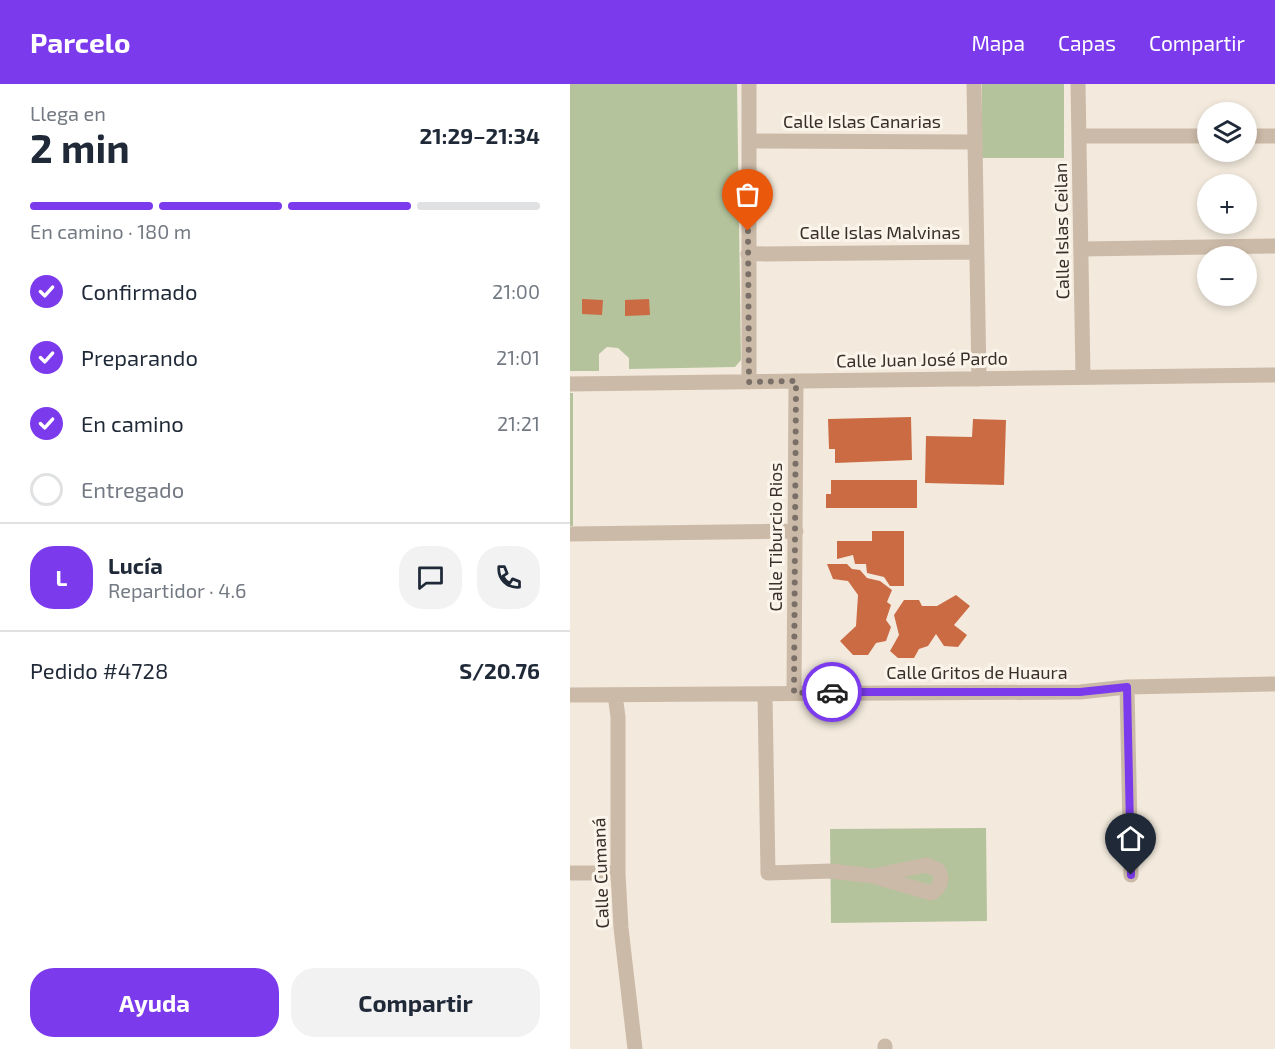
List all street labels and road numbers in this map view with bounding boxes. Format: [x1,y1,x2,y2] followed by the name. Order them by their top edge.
[783,110,941,132] street label: Calle Islas Canarias
[1049,162,1073,300] street label: Calle Islas Ceilan
[800,221,960,243] street label: Calle Islas Malvinas
[836,347,1008,371] street label: Calle Juan José Pardo
[764,463,786,612] street label: Calle Tiburcio Rios
[886,661,1068,683] street label: Calle Gritos de Huaura
[587,817,613,929] street label: Calle Cumaná

